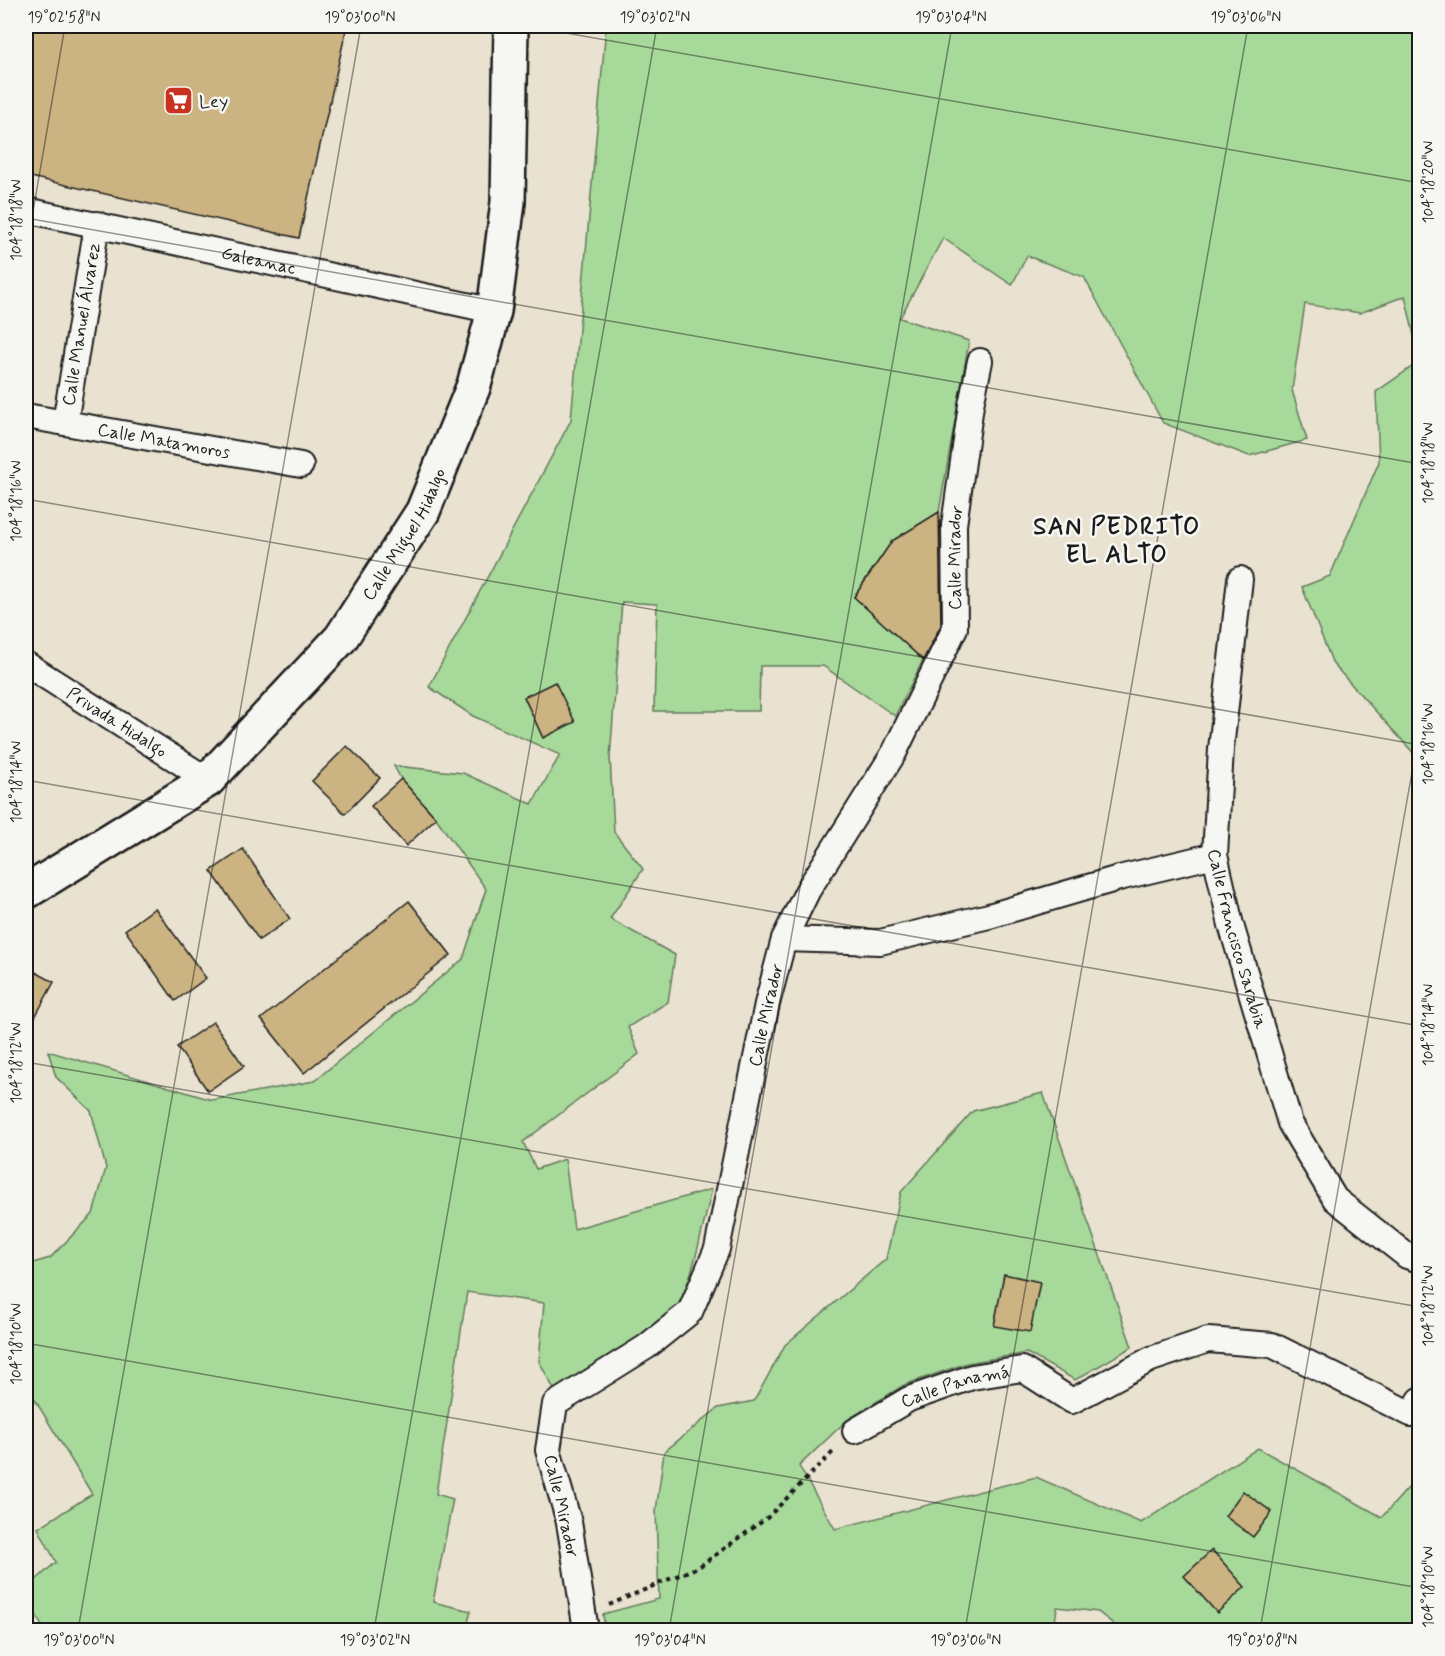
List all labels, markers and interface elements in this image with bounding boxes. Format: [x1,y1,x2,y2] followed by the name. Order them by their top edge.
[28,8,100,28] text: 19°02'58"N
[324,8,396,28] text: 19°03'00"N
[620,8,690,28] text: 19°03'02"N
[915,8,987,28] text: 19°03'04"N
[1211,8,1281,28] text: 19°03'06"N
[162,85,194,117] supermarket icon: Ley
[199,90,228,114] place label: Ley
[1419,141,1439,223] text: 104°18'20"W
[7,179,27,261] text: 104°18'18"W
[57,241,107,408] street label: Calle Manuel Álvarez
[219,241,298,281] street label: Galeanac
[95,418,232,465] street label: Calle Matamoros
[1419,422,1439,504] text: 104°18'18"W
[7,460,27,542] text: 104°18'16"W
[357,465,452,606] street label: Calle Miguel Hidalgo
[942,503,970,610] street label: Calle Mirador
[1033,512,1201,571] district label: SAN PEDRITO EL ALTO
[62,682,171,764] street label: Privada Hidalgo
[1419,703,1439,785] text: 104°18'16"W
[7,741,27,823] text: 104°18'14"W
[1201,847,1272,1032] street label: Calle Francisco Sarabia
[744,961,790,1069] street label: Calle Mirador
[1419,984,1439,1066] text: 104°18'14"W
[7,1023,27,1104] text: 104°18'12"W
[1419,1266,1439,1347] text: 104°18'12"W
[7,1303,27,1385] text: 104°18'10"W
[896,1360,1011,1414] street label: Calle Panamá
[538,1452,585,1560] street label: Calle Mirador
[1419,1546,1439,1628] text: 104°18'10"W
[43,1631,115,1651] text: 19°03'00"N
[340,1631,410,1651] text: 19°03'02"N
[634,1631,706,1651] text: 19°03'04"N
[931,1631,1001,1651] text: 19°03'06"N
[1227,1631,1297,1651] text: 19°03'08"N

